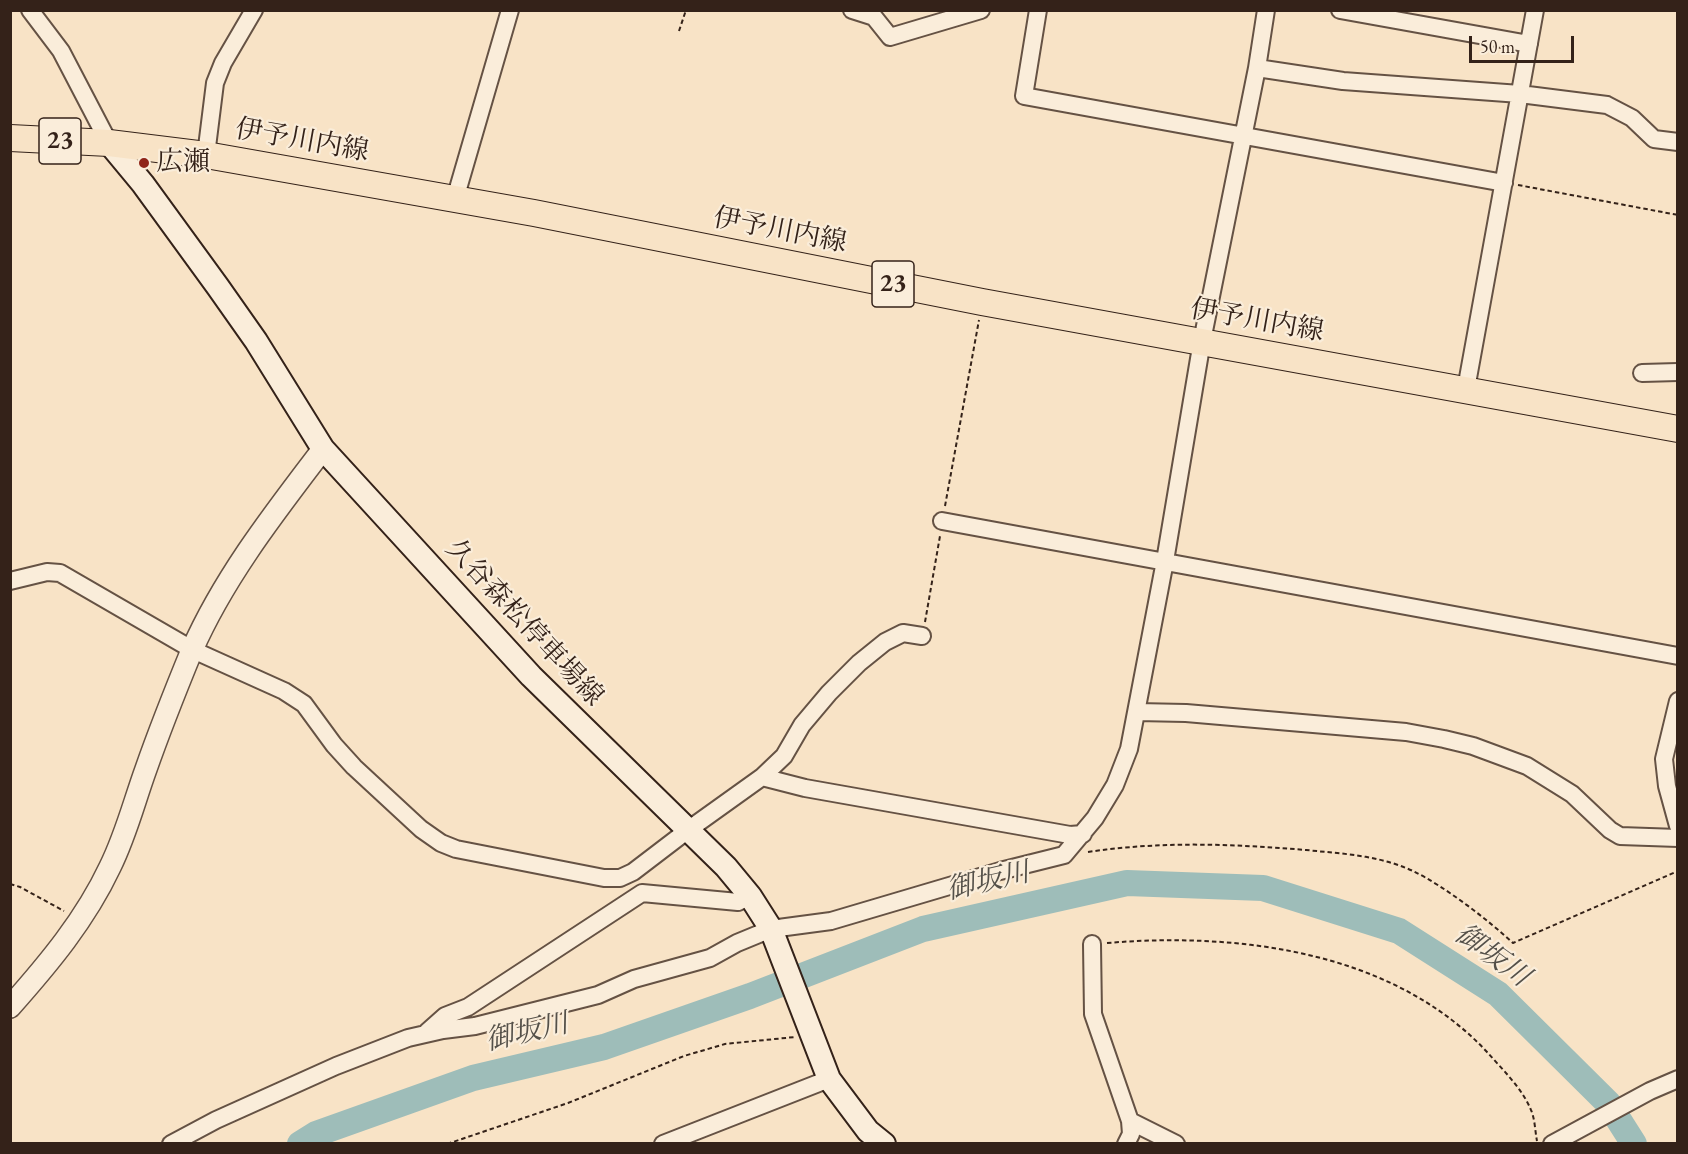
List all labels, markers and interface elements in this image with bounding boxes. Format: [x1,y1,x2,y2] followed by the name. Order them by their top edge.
[1472,24,1577,62] scale bar
[1480,35,1515,58] text: 50 m
[233,113,371,169] street label: 伊予川内線
[39,118,81,164] road number: 23
[156,147,210,179] place label: 広瀬
[137,156,151,170] marker: 広瀬
[711,202,849,260] street label: 伊予川内線
[872,261,914,307] road number: 23
[1188,293,1326,349] street label: 伊予川内線
[438,533,610,713] street label: 久谷森松停車場線
[943,856,1033,908] water label: 御坂川
[1448,918,1536,994] water label: 御坂川
[482,1007,572,1059] water label: 御坂川

